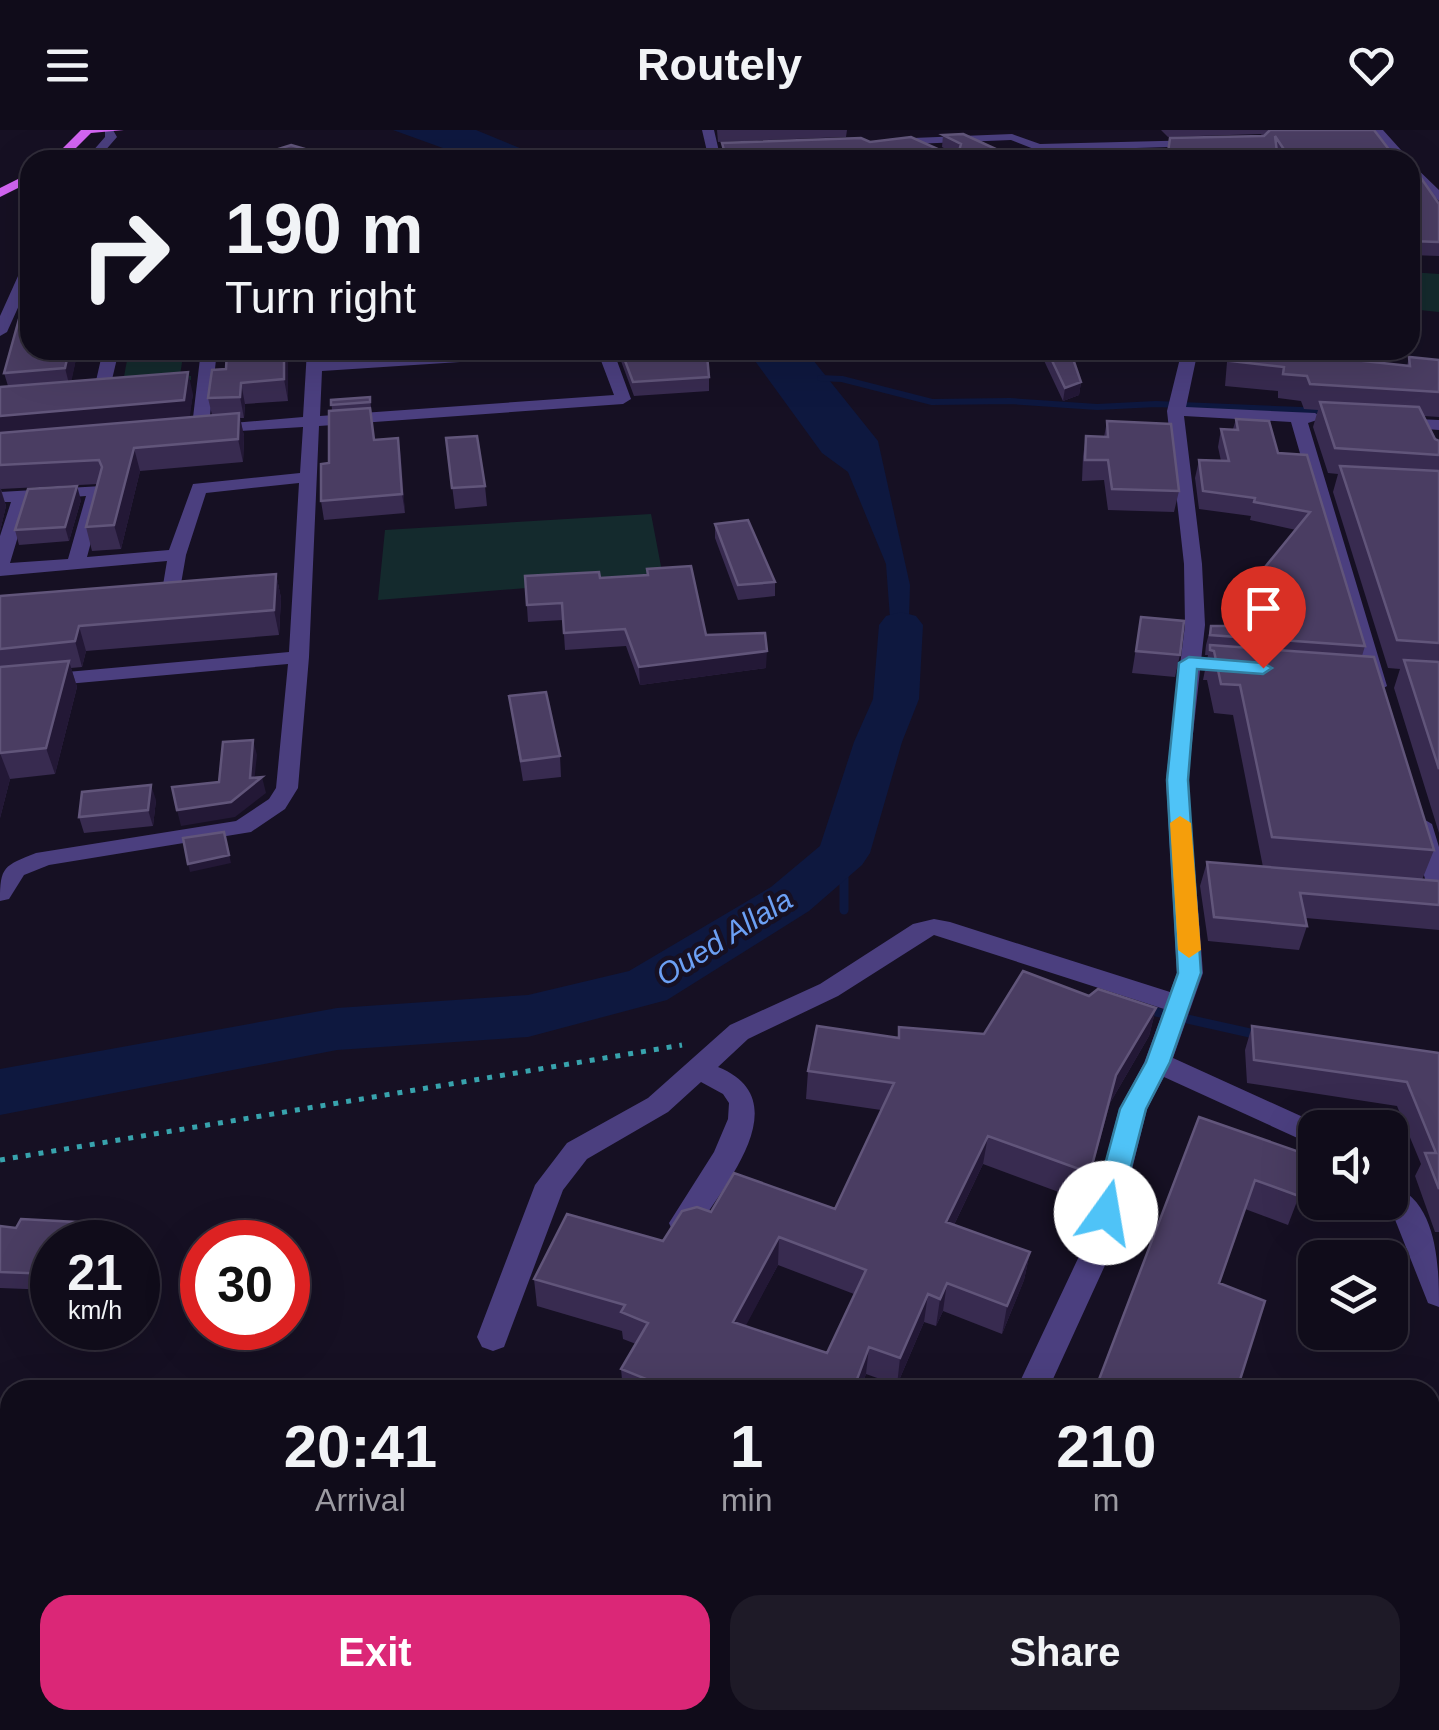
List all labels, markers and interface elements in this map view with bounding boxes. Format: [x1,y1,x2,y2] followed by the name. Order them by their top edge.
[40,38,95,93] icon: menu
[1344,38,1399,93] icon: heart
[637,39,802,90] text: Routely
[60,190,190,320] icon: right
[225,190,423,268] text: 190 m
[225,272,416,323] text: Turn right
[1221,566,1306,669] pin
[1236,581,1291,636] icon: arrive
[650,882,798,992] water label: Oued Allala
[1298,1110,1408,1350] map controls
[1298,1110,1408,1220] button: sound
[1054,1161,1158,1265] position arrow
[180,1220,310,1350] speed limit sign: 30
[1298,1240,1408,1350] button: layers
[67,1245,123,1301] text: 21
[68,1296,122,1324] text: km/h
[284,1413,437,1480] text: 20:41
[730,1413,763,1480] text: 1
[1056,1413,1156,1480] text: 210
[315,1482,406,1518] text: Arrival
[721,1482,772,1518] text: min
[1093,1482,1120,1518] text: m
[40,1595,710,1710] button: Exit
[730,1595,1400,1710] button: Share

